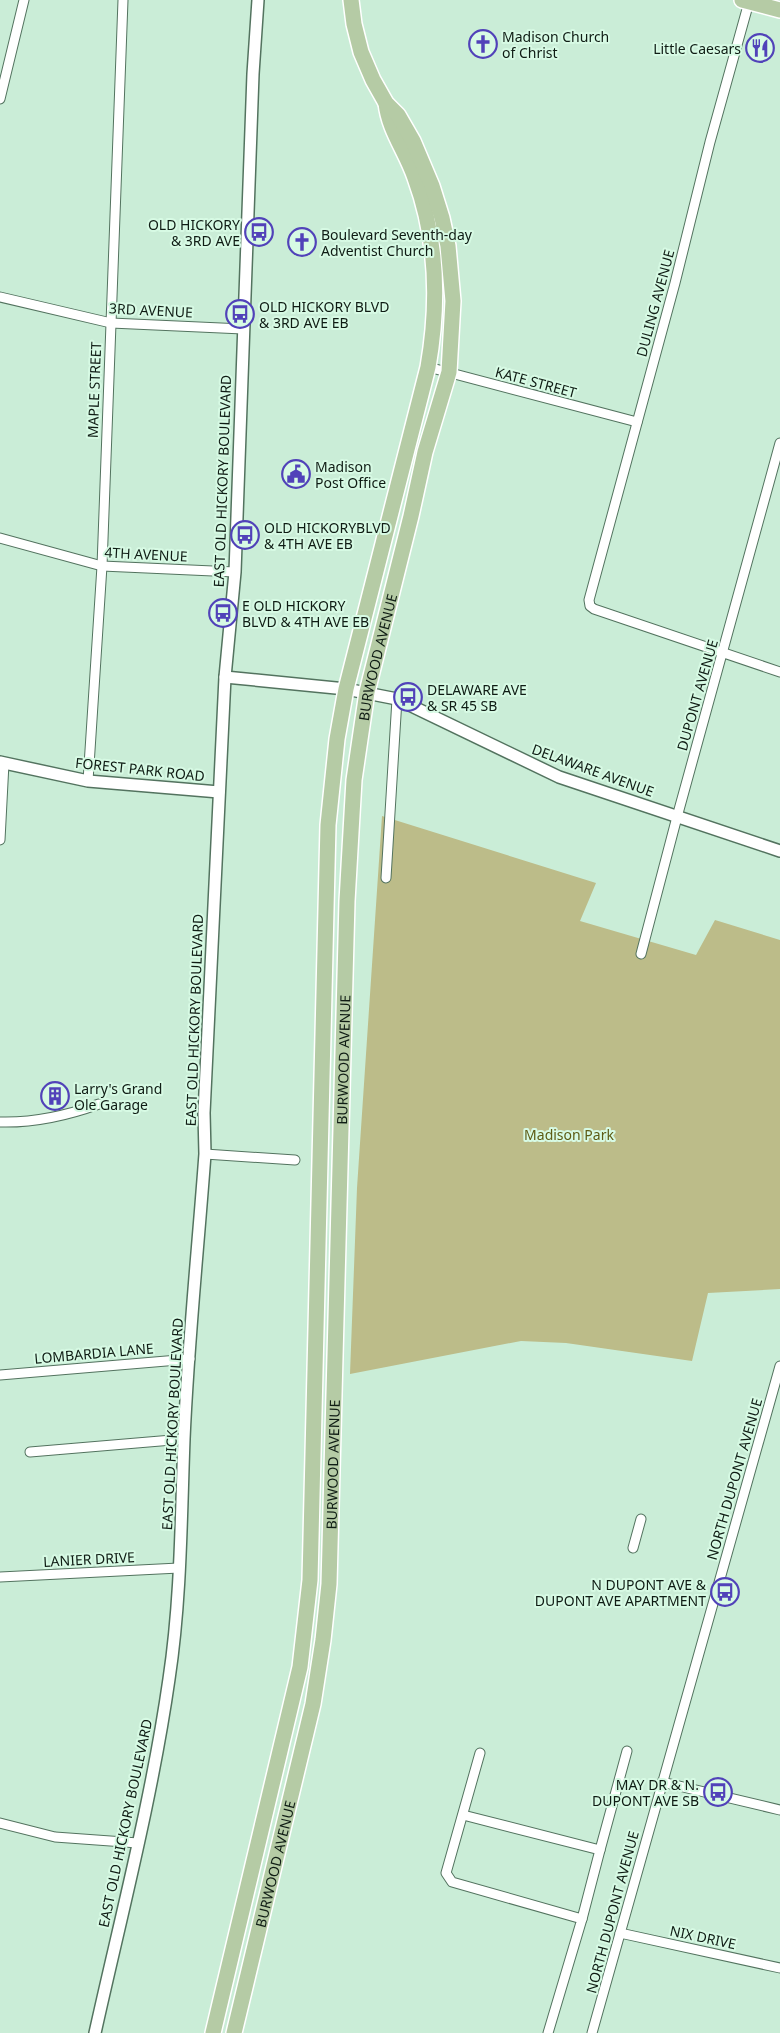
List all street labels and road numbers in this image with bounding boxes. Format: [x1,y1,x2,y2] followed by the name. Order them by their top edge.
[632,247,678,359] street label: DULING AVENUE
[109,298,193,322] street label: 3RD AVENUE
[83,341,105,439] street label: MAPLE STREET
[493,362,579,402] street label: KATE STREET
[209,374,235,588] street label: EAST OLD HICKORY BOULEVARD
[104,542,188,566] street label: 4TH AVENUE
[353,592,401,722] street label: BURWOOD AVENUE
[672,637,722,753] street label: DUPONT AVENUE
[529,739,657,801] street label: DELAWARE AVENUE
[74,753,206,785] street label: FOREST PARK ROAD
[181,913,207,1127] street label: EAST OLD HICKORY BOULEVARD
[332,994,354,1125] street label: BURWOOD AVENUE
[157,1317,187,1531] street label: EAST OLD HICKORY BOULEVARD
[34,1338,154,1368] street label: LOMBARDIA LANE
[702,1396,766,1562] street label: NORTH DUPONT AVENUE
[321,1399,343,1530] street label: BURWOOD AVENUE
[43,1547,135,1571] street label: LANIER DRIVE
[94,1717,156,1929] street label: EAST OLD HICKORY BOULEVARD
[250,1798,299,1929] street label: BURWOOD AVENUE
[581,1829,643,1995] street label: NORTH DUPONT AVENUE
[668,1921,738,1953] street label: NIX DRIVE

